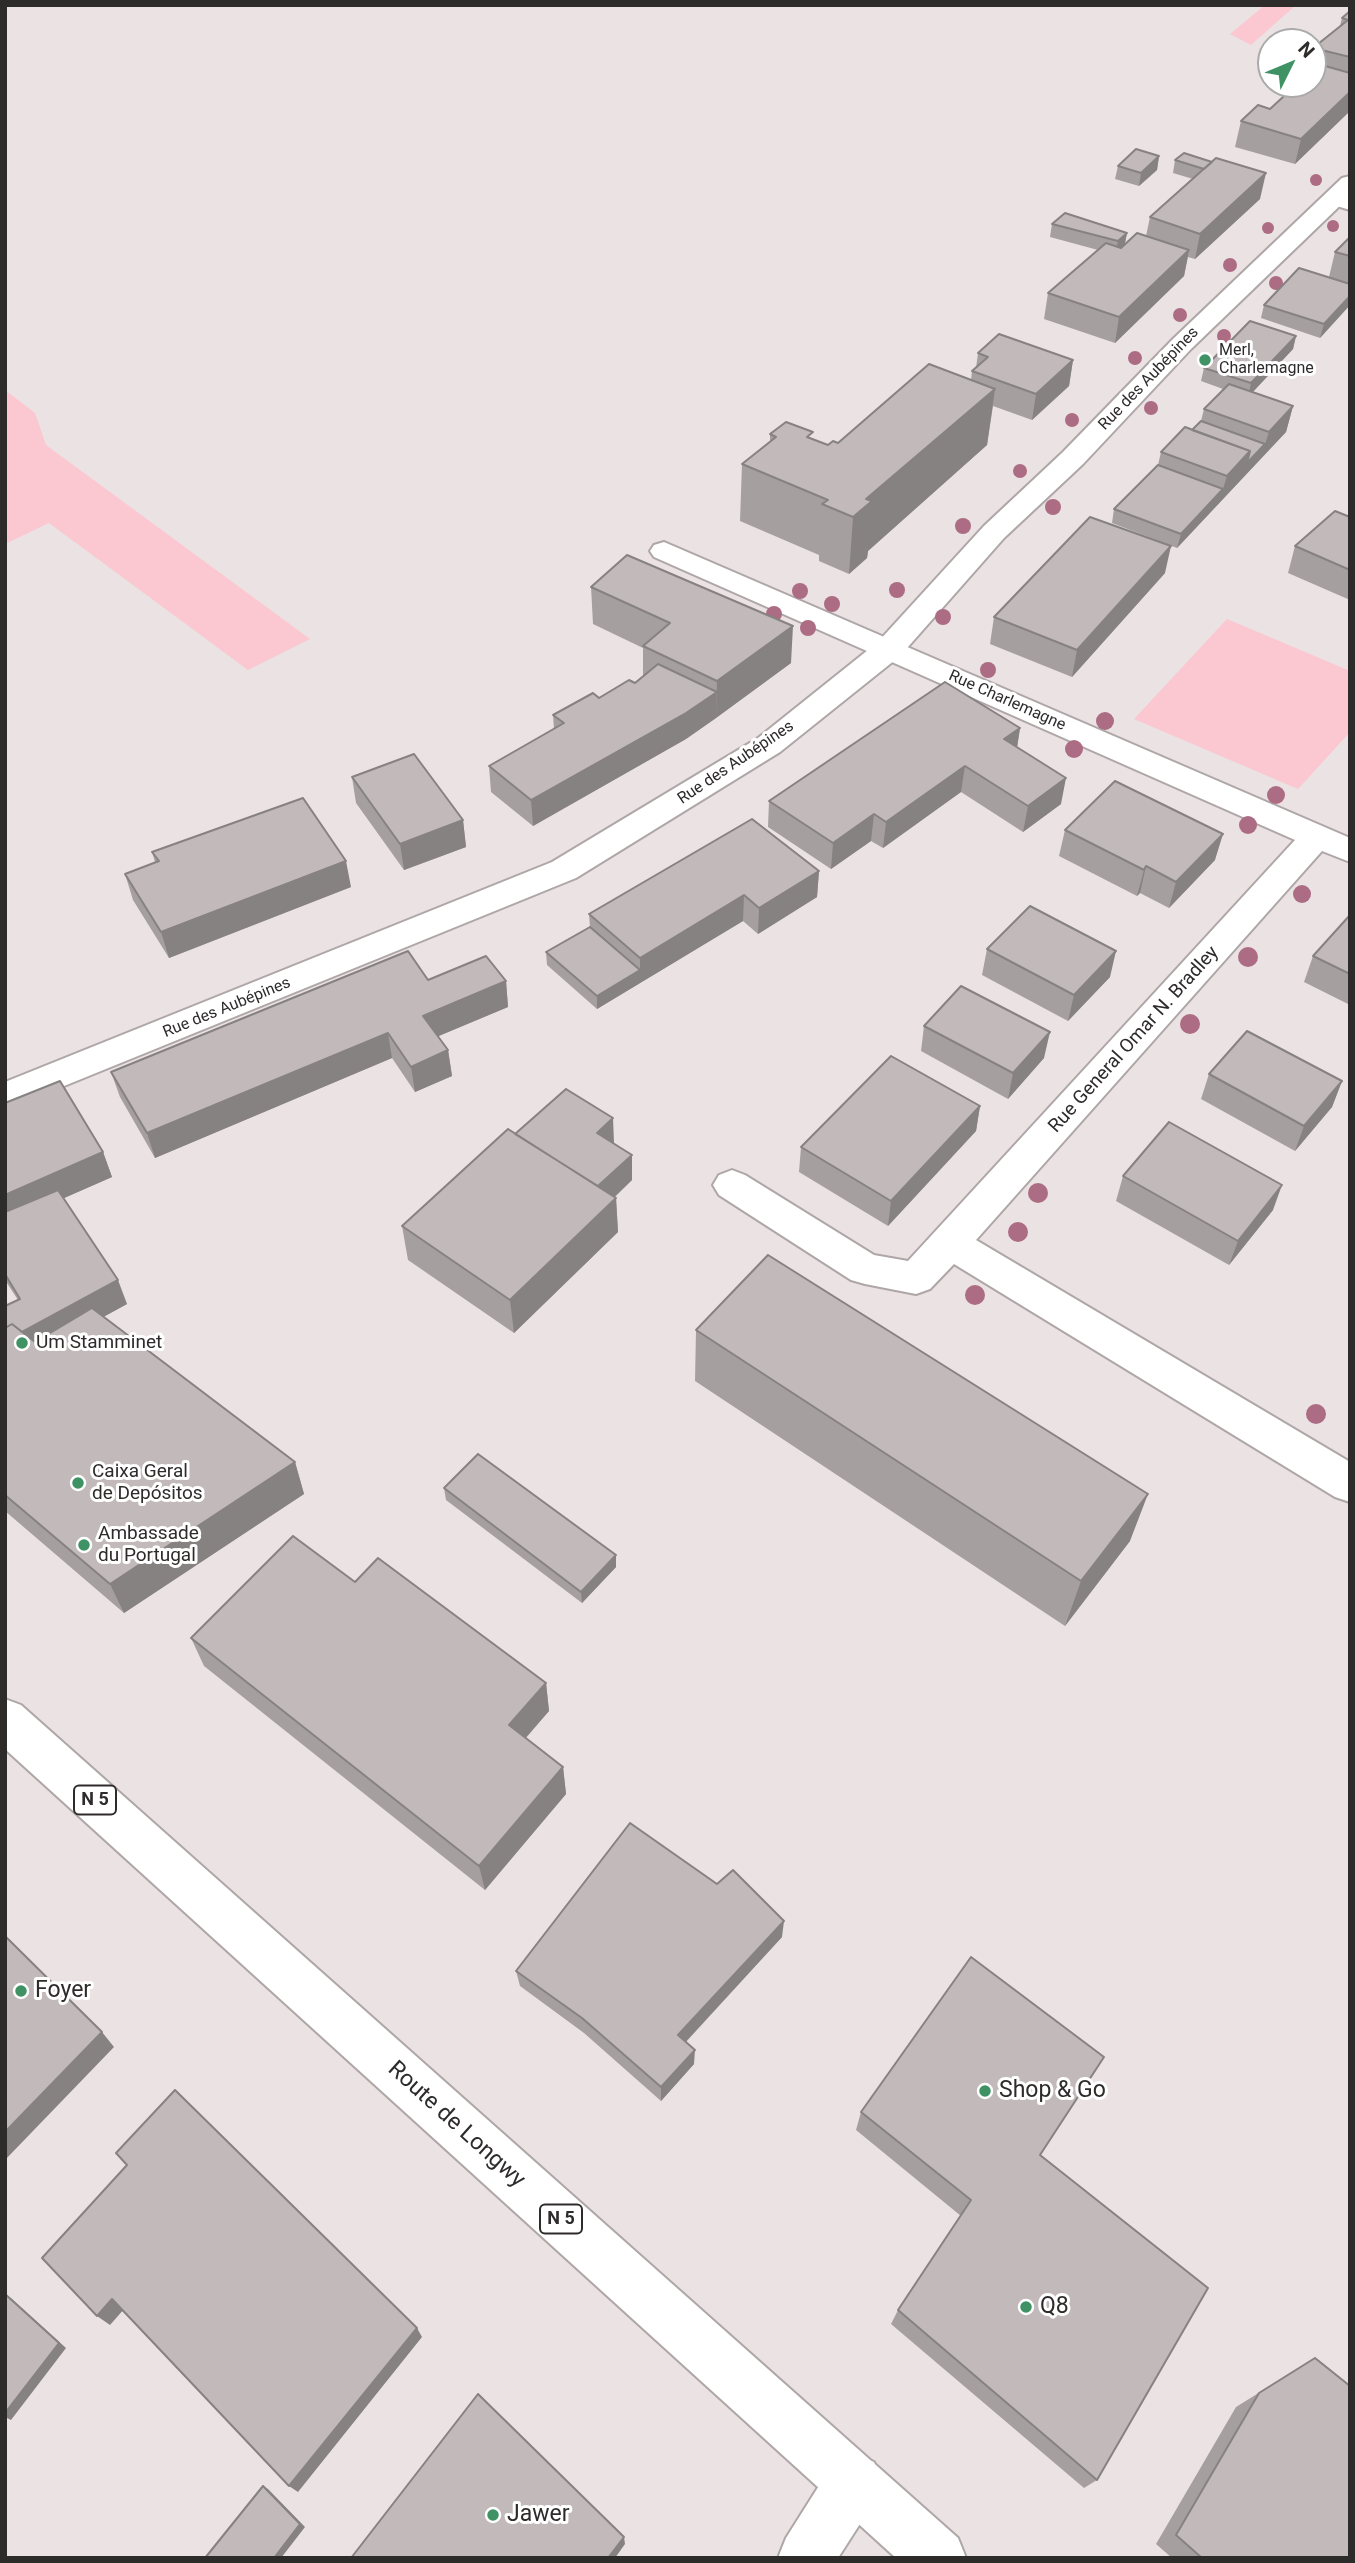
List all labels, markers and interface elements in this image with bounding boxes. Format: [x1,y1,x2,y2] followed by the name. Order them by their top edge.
[1257,28,1327,98] north arrow
[1293,37,1319,62] text: N
[1095,323,1203,435] street label: Rue des Aubépines
[1219,341,1314,379] place label: Merl, Charlemagne
[1197,352,1213,368] marker: Merl, Charlemagne
[946,667,1068,735] street label: Rue Charlemagne
[674,717,798,809] street label: Rue des Aubépines
[1044,942,1224,1138] street label: Rue General Omar N. Bradley
[160,974,294,1042] street label: Rue des Aubépines
[36,1332,162,1354] place label: Um Stamminet
[14,1335,30,1351] marker: Um Stamminet
[92,1461,203,1505] place label: Caixa Geral de Depósitos
[70,1475,86,1491] marker: Caixa Geral de Depósitos
[98,1523,199,1567] place label: Ambassade du Portugal
[76,1537,92,1553] marker: Ambassade du Portugal
[74,1786,116,1814] road number: N 5
[35,1977,91,2005] place label: Foyer
[13,1983,29,1999] marker: Foyer
[382,2056,530,2194] street label: Route de Longwy
[999,2077,1106,2105] place label: Shop & Go
[977,2083,993,2099] marker: Shop & Go
[540,2204,582,2234] road number: N 5
[1040,2293,1069,2321] place label: Q8
[1018,2299,1034,2315] marker: Q8
[507,2501,569,2529] place label: Jawer
[485,2507,501,2523] marker: Jawer

